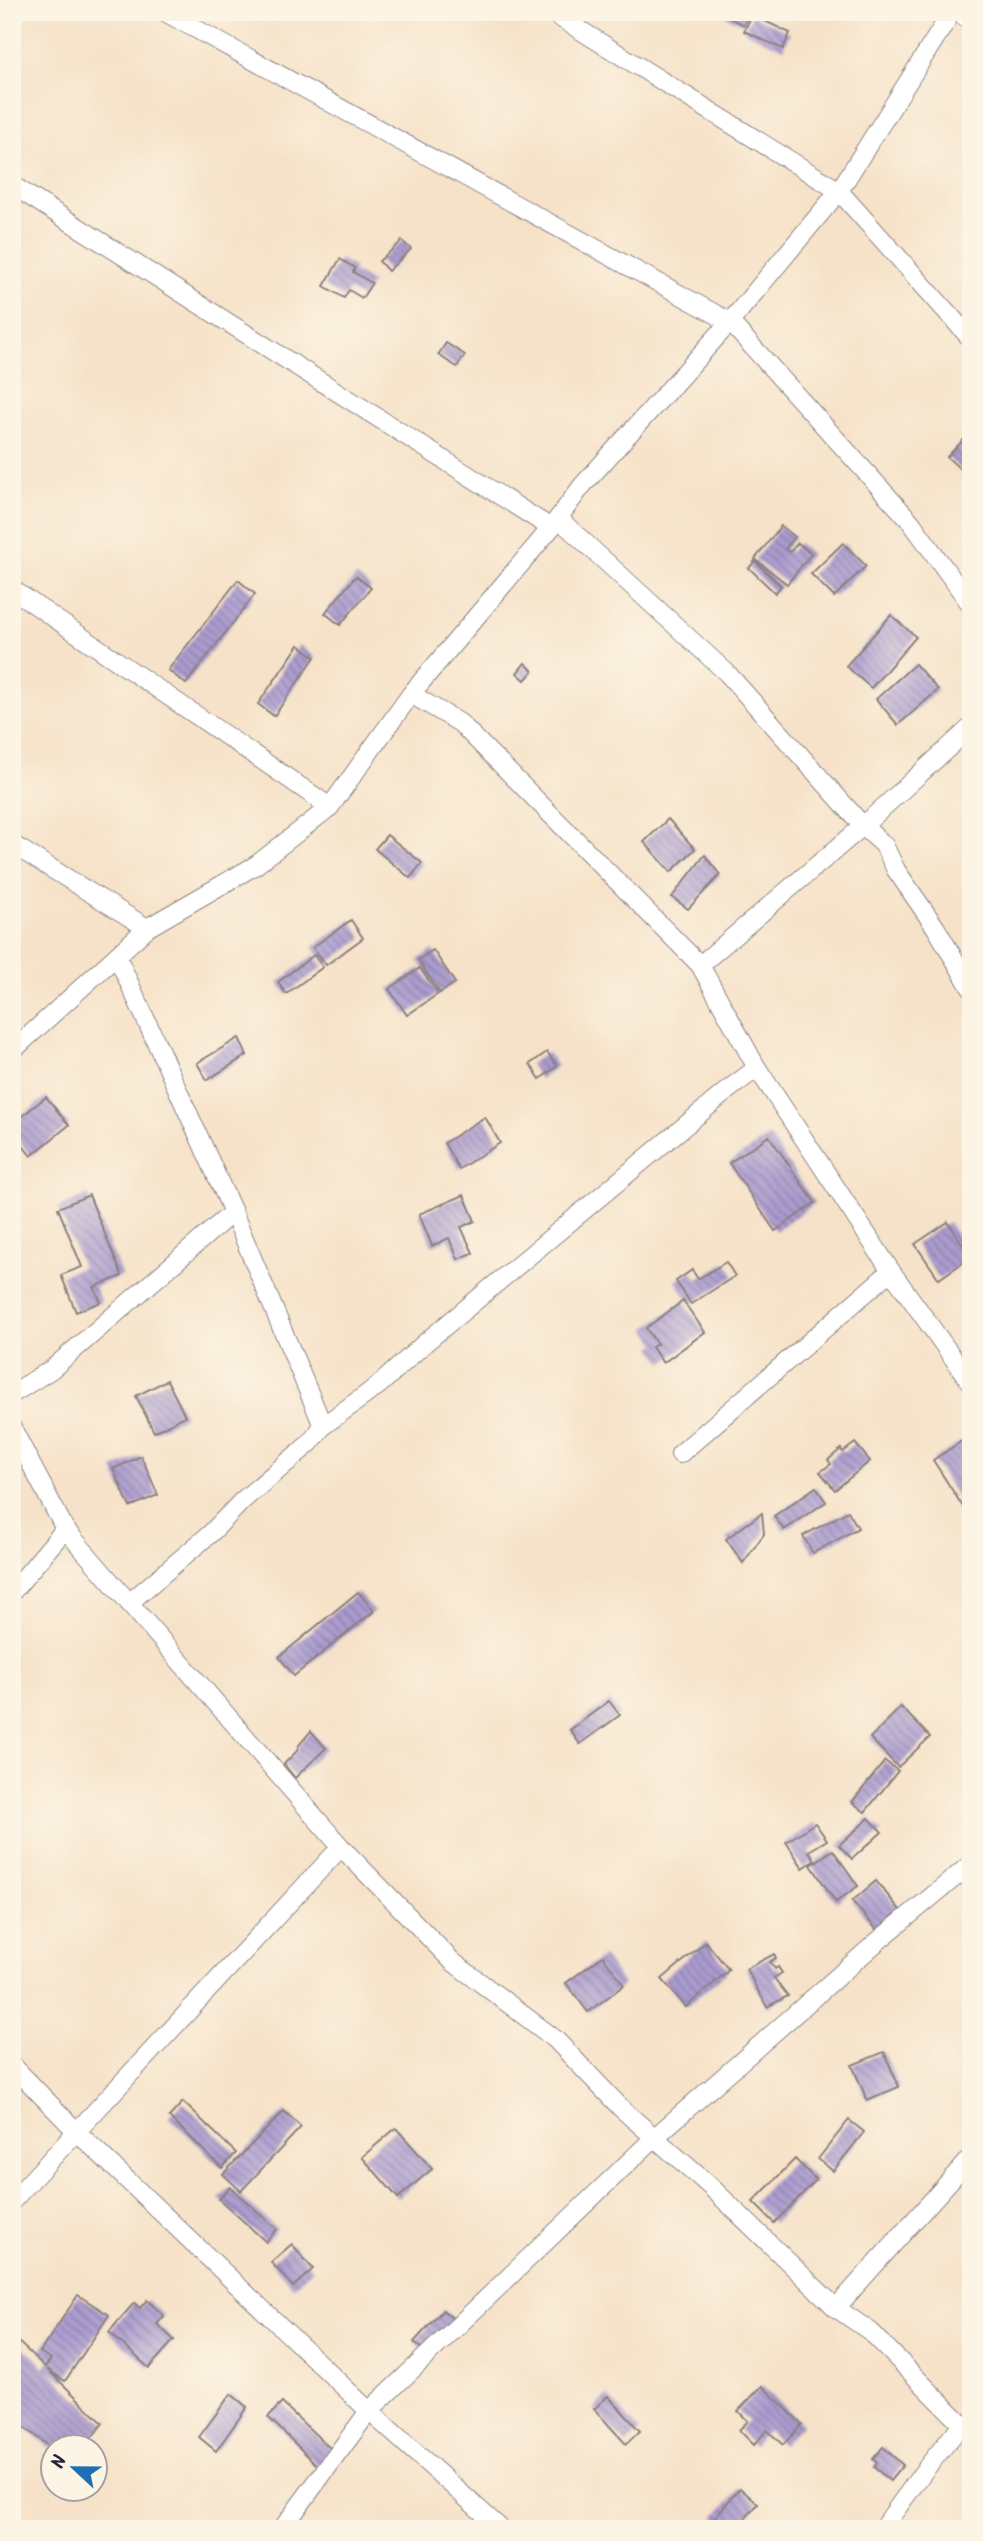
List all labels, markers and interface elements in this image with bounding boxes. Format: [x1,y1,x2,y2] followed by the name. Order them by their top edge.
[38,2432,108,2502] north arrow
[44,2451,76,2474] text: N

